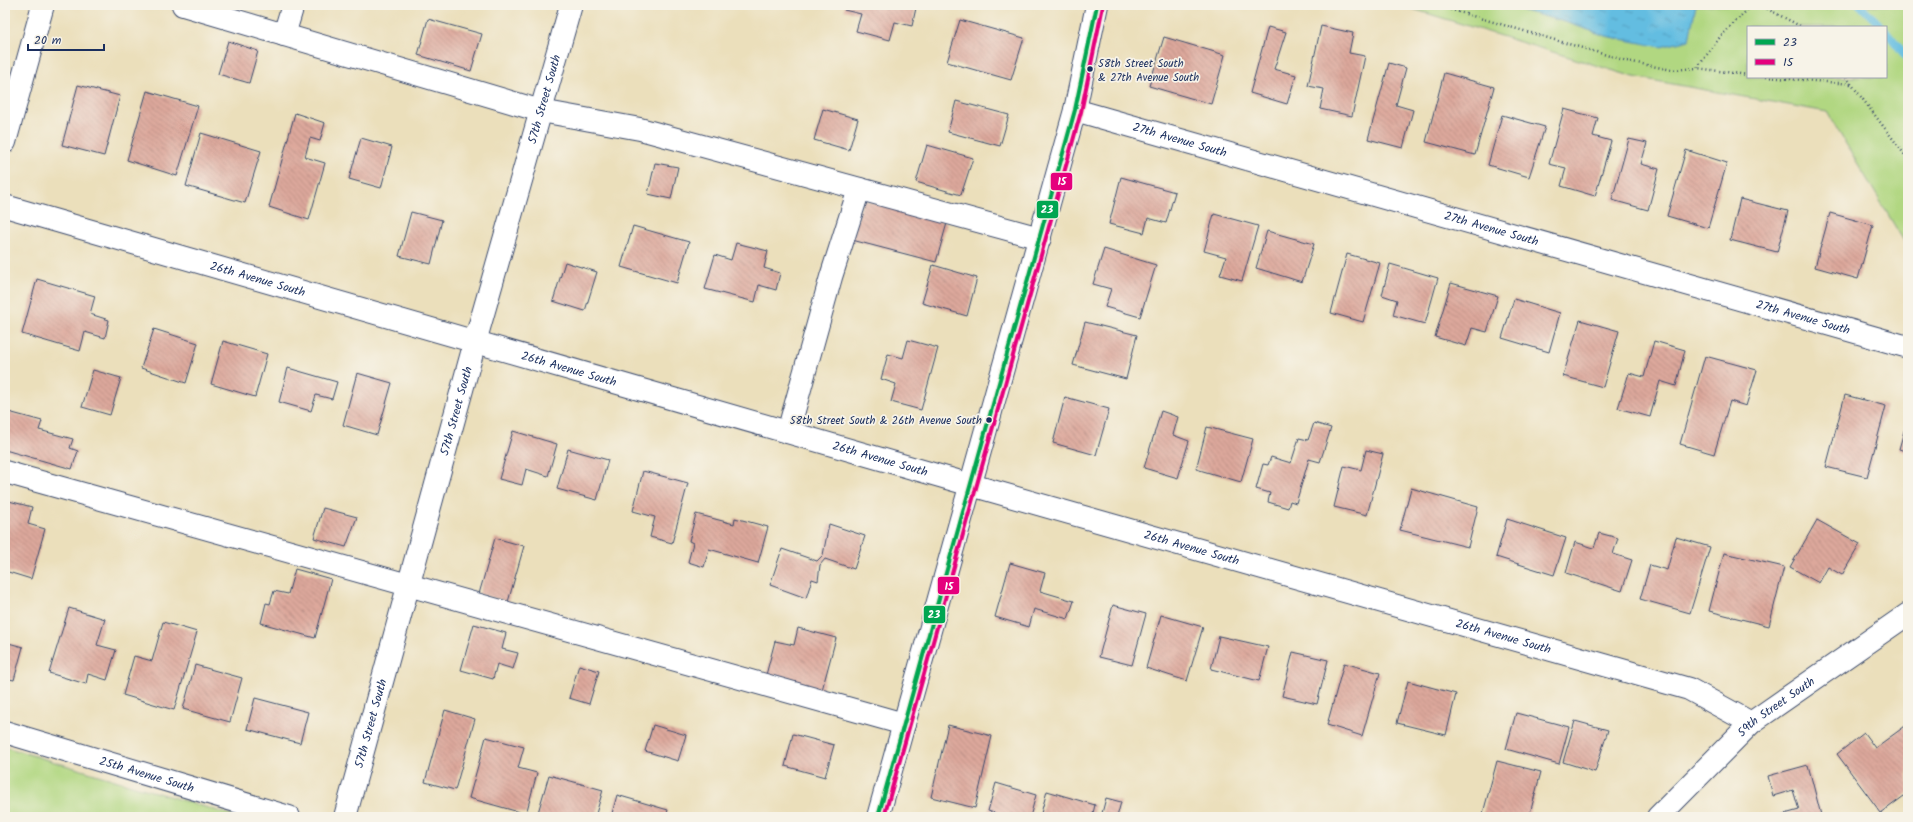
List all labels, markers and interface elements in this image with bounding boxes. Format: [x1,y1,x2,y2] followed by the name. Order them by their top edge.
[28,26,104,52] scale bar
[1747,26,1887,78] legend
[34,31,62,50] text: 20 m
[1783,33,1797,52] text: 23
[523,52,566,146] street label: 57th Street South
[1783,53,1795,72] text: 15
[1098,55,1199,87] place label: 58th Street South & 27th Avenue South
[1085,64,1095,74] marker: 58th Street South & 27th Avenue South
[1130,118,1229,163] street label: 27th Avenue South
[1050,172,1073,191] line badge: 15
[1058,173,1068,191] text: 15
[1036,200,1059,219] line badge: 23
[1041,201,1053,219] text: 23
[1442,207,1541,251] street label: 27th Avenue South
[208,257,307,302] street label: 26th Avenue South
[1754,295,1852,340] street label: 27th Avenue South
[519,347,619,392] street label: 26th Avenue South
[435,364,478,458] street label: 57th Street South
[790,412,982,430] place label: 58th Street South & 26th Avenue South
[984,415,994,425] marker: 58th Street South & 26th Avenue South
[830,436,930,482] street label: 26th Avenue South
[1142,526,1242,571] street label: 26th Avenue South
[937,576,960,595] line badge: 15
[945,578,955,596] text: 15
[923,605,946,624] line badge: 23
[928,606,940,624] text: 23
[1453,614,1553,659] street label: 26th Avenue South
[1733,672,1819,742] street label: 59th Street South
[350,677,392,770] street label: 57th Street South
[97,752,196,798] street label: 25th Avenue South

